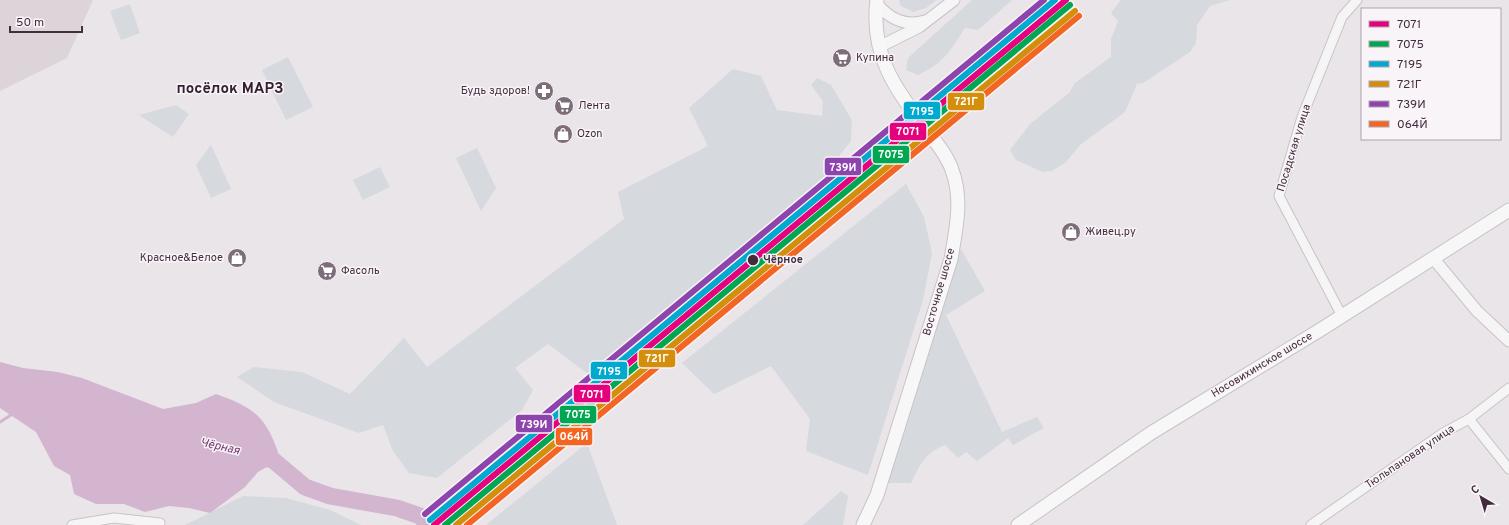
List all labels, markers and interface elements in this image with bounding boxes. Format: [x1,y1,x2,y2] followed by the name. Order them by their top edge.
[10,8,82,34] scale bar
[1361,8,1501,140] legend
[16,15,44,31] text: 50 m
[1397,17,1421,33] text: 7071
[1397,37,1424,53] text: 7075
[831,47,853,69] supermarket icon: Купина
[856,51,894,65] place label: Купина
[1397,57,1423,73] text: 7195
[1397,77,1422,93] text: 721Г
[177,80,283,99] district label: посёлок МАРЗ
[533,80,555,102] pharmacy icon: Будь здоров!
[461,84,530,98] place label: Будь здоров!
[947,92,985,111] line badge: 721Г
[553,95,575,117] supermarket icon: Лента
[954,95,978,109] text: 721Г
[1397,97,1426,113] text: 739И
[578,99,610,113] place label: Лента
[903,101,941,120] line badge: 7195
[1274,102,1314,193] street label: Посадская улица
[910,105,934,119] text: 7195
[1397,117,1428,133] text: 064Й
[889,122,927,141] line badge: 7071
[552,123,574,145] shop icon: Ozon
[896,125,920,139] text: 7071
[577,127,603,141] place label: Ozon
[872,145,910,164] line badge: 7075
[878,148,904,162] text: 7075
[824,157,862,176] line badge: 739И
[830,161,856,175] text: 739И
[1060,221,1082,243] shop icon: Живец.ру
[1085,225,1136,239] place label: Живец.ру
[226,247,248,269] shop icon: Красное&Белое
[920,247,958,337] street label: Восточное шоссе
[140,251,223,265] place label: Красное&Белое
[746,253,760,267] marker: Чёрное
[763,253,803,267] place label: Чёрное
[316,260,338,282] supermarket icon: Фасоль
[341,264,380,278] place label: Фасоль
[1209,329,1315,401] street label: Носовихинское шоссе
[638,349,676,368] line badge: 721Г
[645,352,669,366] text: 721Г
[590,361,628,380] line badge: 7195
[597,365,621,379] text: 7195
[573,384,611,403] line badge: 7071
[580,388,604,402] text: 7071
[559,405,597,424] line badge: 7075
[565,408,591,422] text: 7075
[515,414,553,433] line badge: 739И
[521,418,547,432] text: 739И
[1363,422,1457,492] street label: Тюльпановая улица
[555,427,593,446] line badge: 064Й
[560,429,588,444] text: 064Й
[199,435,242,459] water label: Чёрная
[1461,477,1501,517] north arrow
[1468,482,1483,498] text: С

